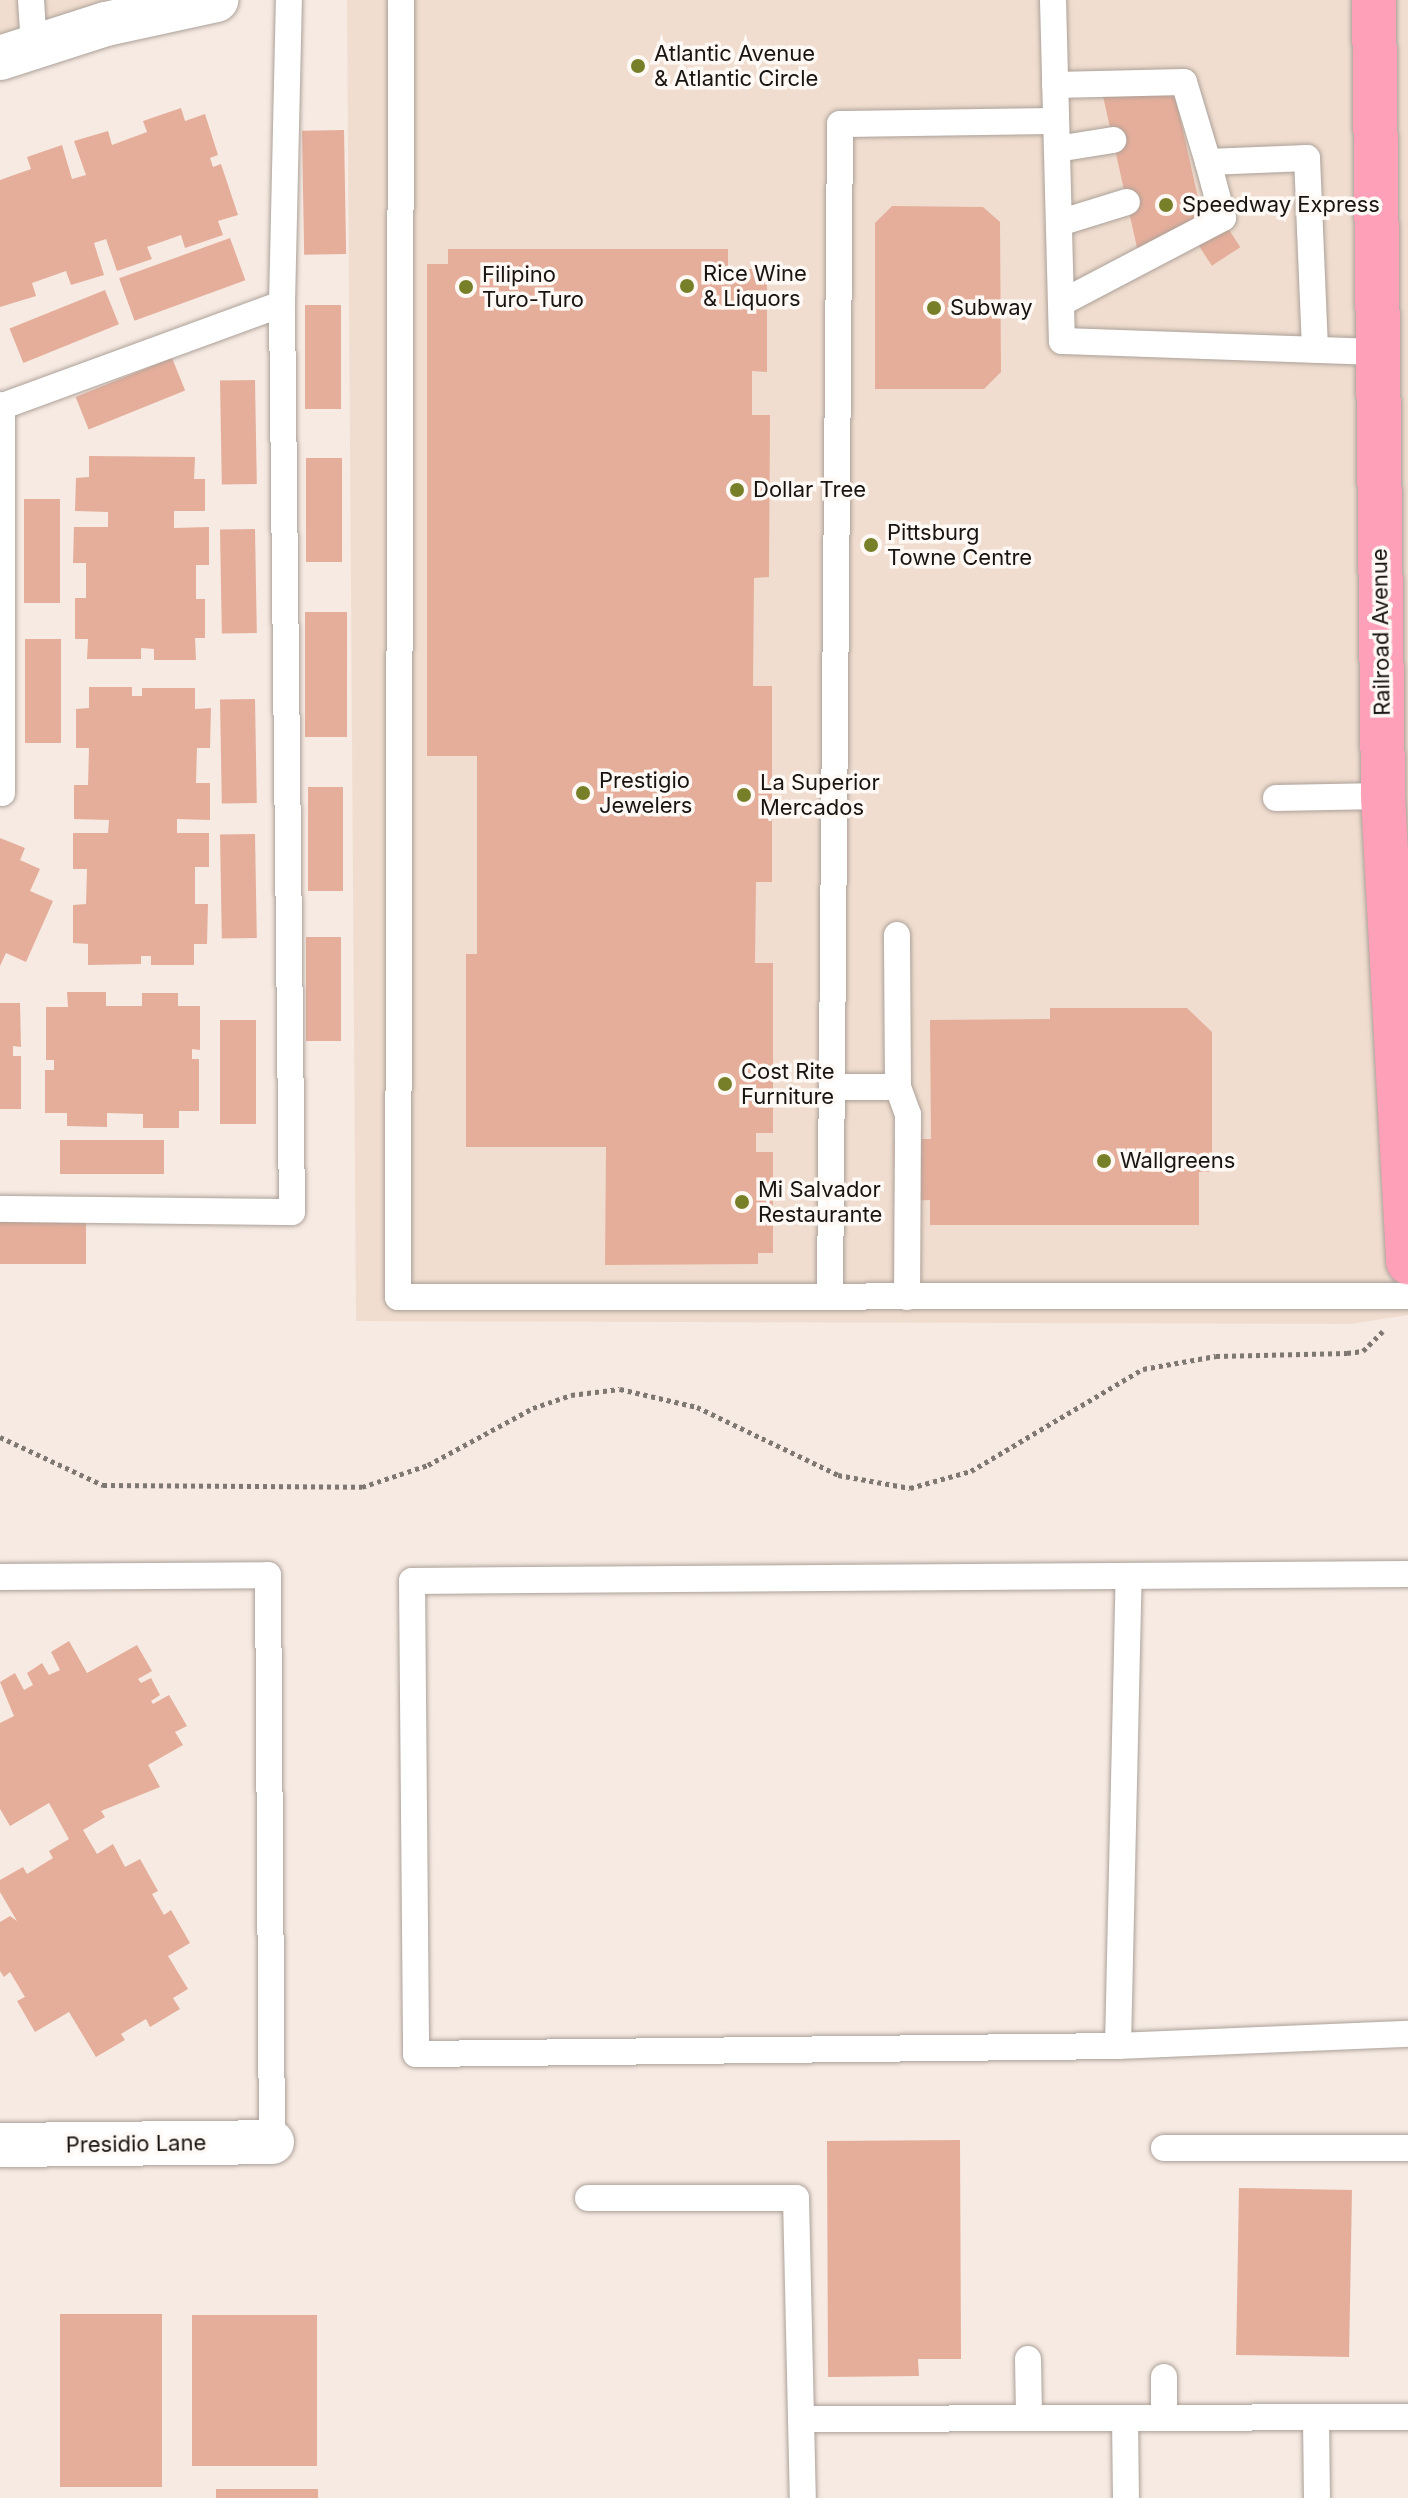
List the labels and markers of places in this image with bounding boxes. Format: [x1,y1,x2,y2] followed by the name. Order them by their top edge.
[654,40,818,92] place label: Atlantic Avenue & Atlantic Circle
[629,57,647,75] marker: Atlantic Avenue & Atlantic Circle
[1182,192,1380,218] place label: Speedway Express
[1157,196,1175,214] marker: Speedway Express
[703,260,807,312] place label: Rice Wine & Liquors
[482,261,584,312] place label: Filipino Turo-Turo
[678,277,696,295] marker: Rice Wine & Liquors
[457,278,475,296] marker: Filipino Turo-Turo
[950,295,1033,321] place label: Subway
[925,299,943,317] marker: Subway
[753,477,866,503] place label: Dollar Tree
[728,481,746,499] marker: Dollar Tree
[887,519,1032,570] place label: Pittsburg Towne Centre
[862,536,880,554] marker: Pittsburg Towne Centre
[599,767,692,818] place label: Prestigio Jewelers
[760,769,880,820] place label: La Superior Mercados
[574,784,592,802] marker: Prestigio Jewelers
[735,786,753,804] marker: La Superior Mercados
[741,1058,835,1110] place label: Cost Rite Furniture
[716,1075,734,1093] marker: Cost Rite Furniture
[1120,1148,1235,1174] place label: Wallgreens
[1095,1152,1113,1170] marker: Wallgreens
[758,1176,882,1228] place label: Mi Salvador Restaurante
[733,1193,751,1211] marker: Mi Salvador Restaurante

